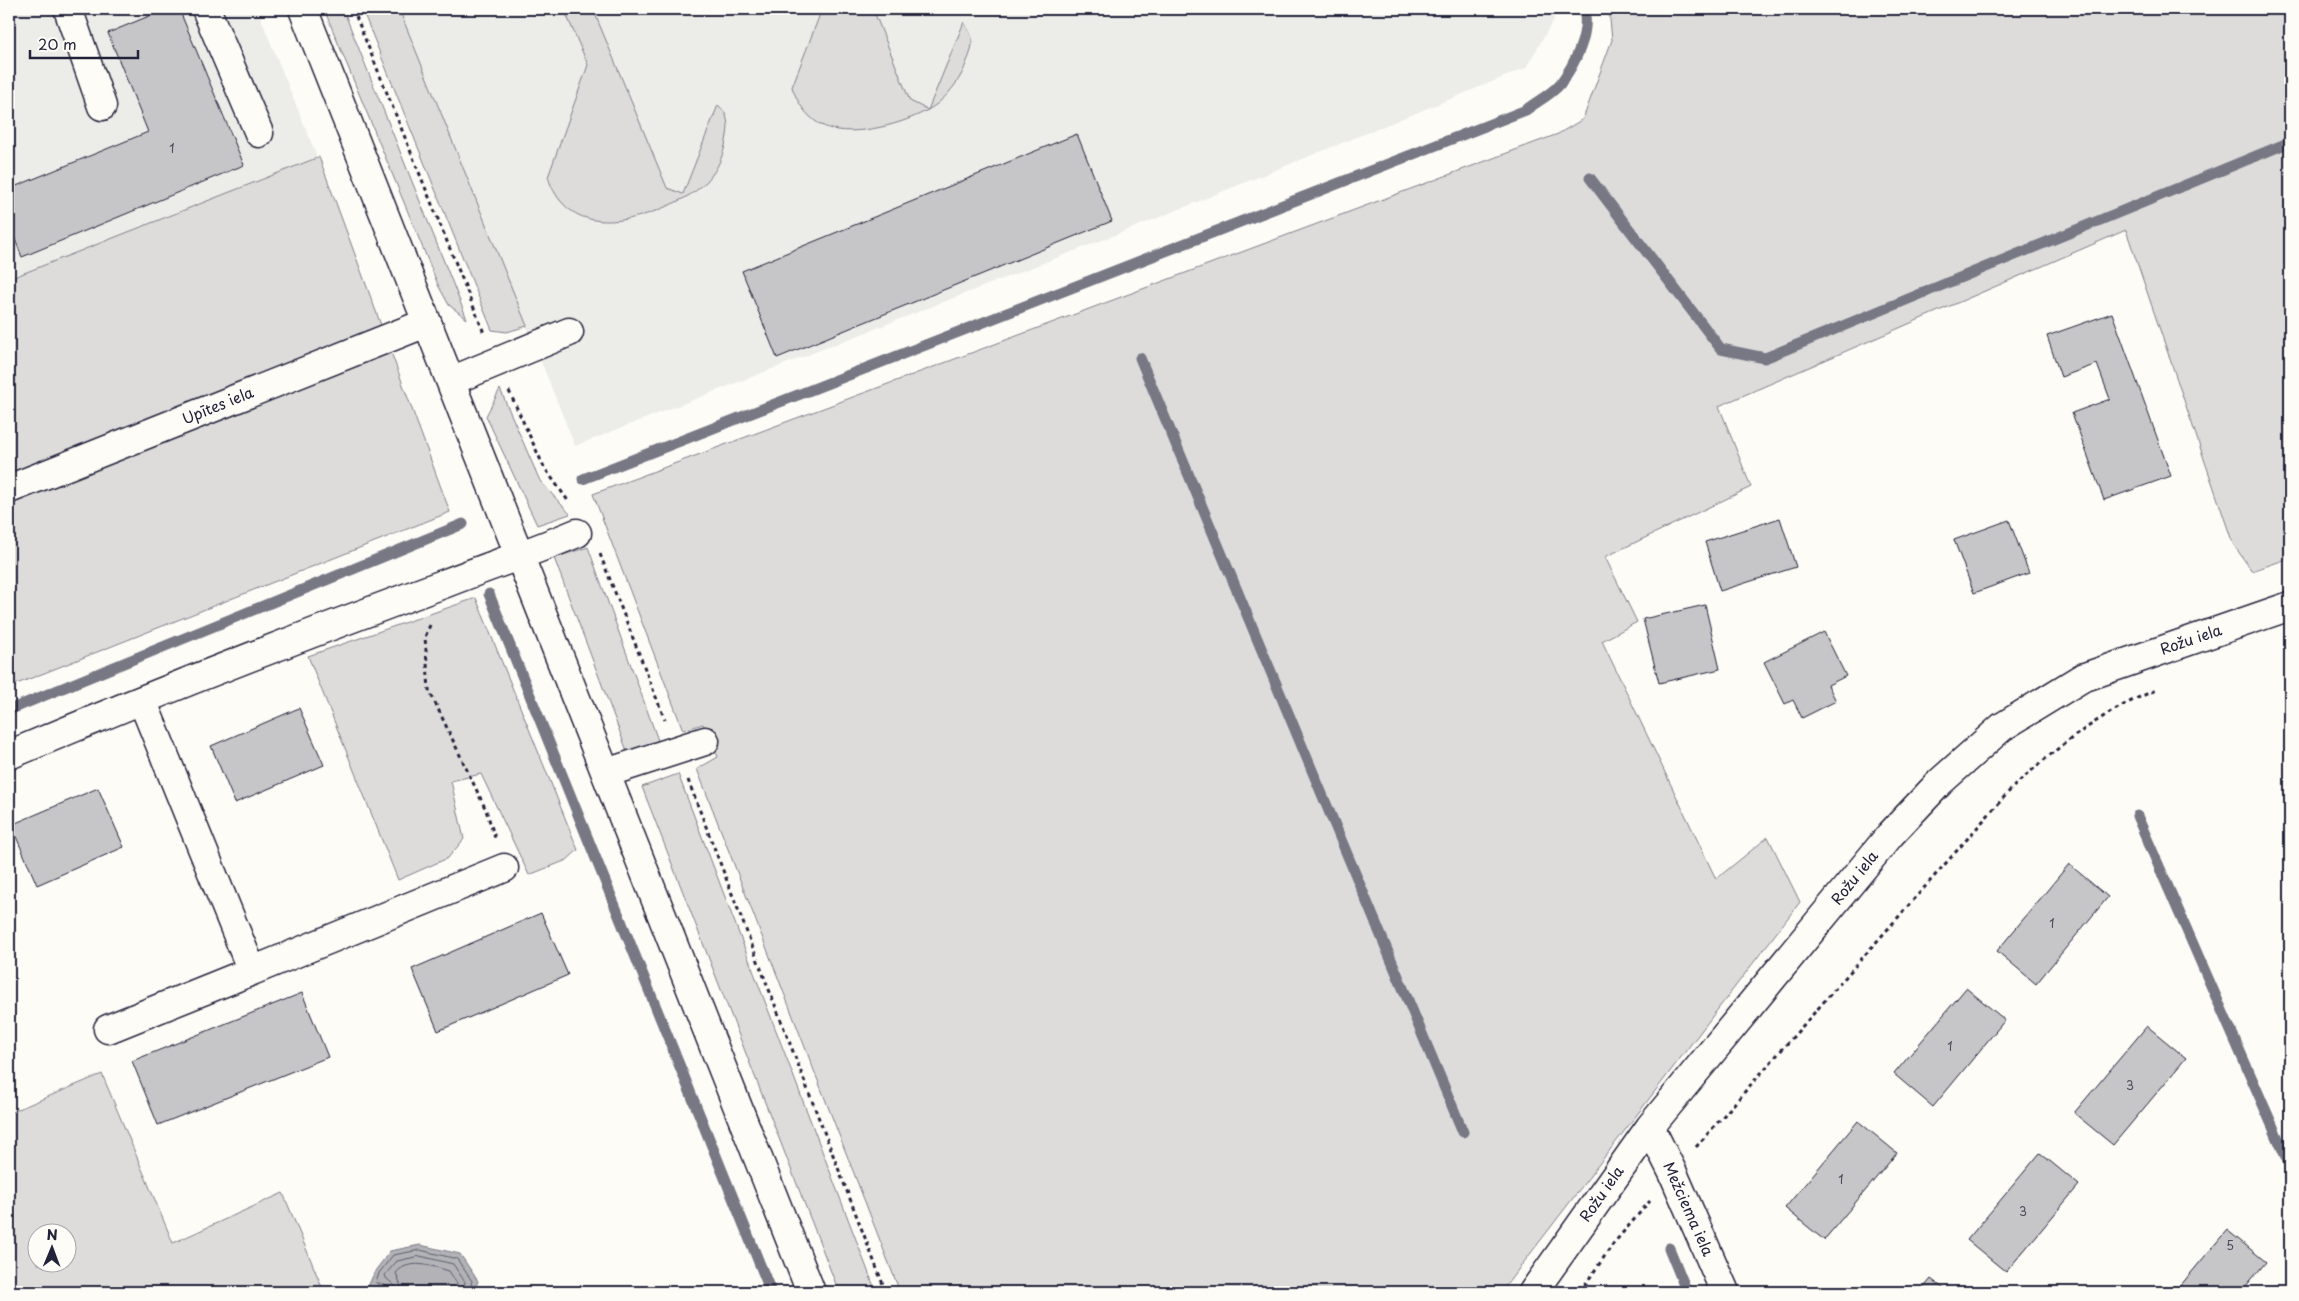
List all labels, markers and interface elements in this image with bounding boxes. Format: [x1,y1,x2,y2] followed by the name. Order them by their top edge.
[30,28,138,60] scale bar
[38,32,77,55] text: 20 m
[169,139,175,157] house number: 1
[178,380,257,429] street label: Upītes iela
[2157,617,2225,660] street label: Rožu iela
[1825,845,1883,909] street label: Rožu iela
[2049,914,2055,932] house number: 1
[1947,1037,1953,1055] house number: 1
[2126,1076,2134,1094] house number: 3
[1658,1158,1721,1260] street label: Mežciema iela
[1573,1160,1629,1226] street label: Rožu iela
[1838,1170,1844,1188] house number: 1
[2019,1202,2027,1220] house number: 3
[28,1224,78,1274] north arrow
[47,1224,58,1245] text: N
[2226,1236,2234,1254] house number: 5

